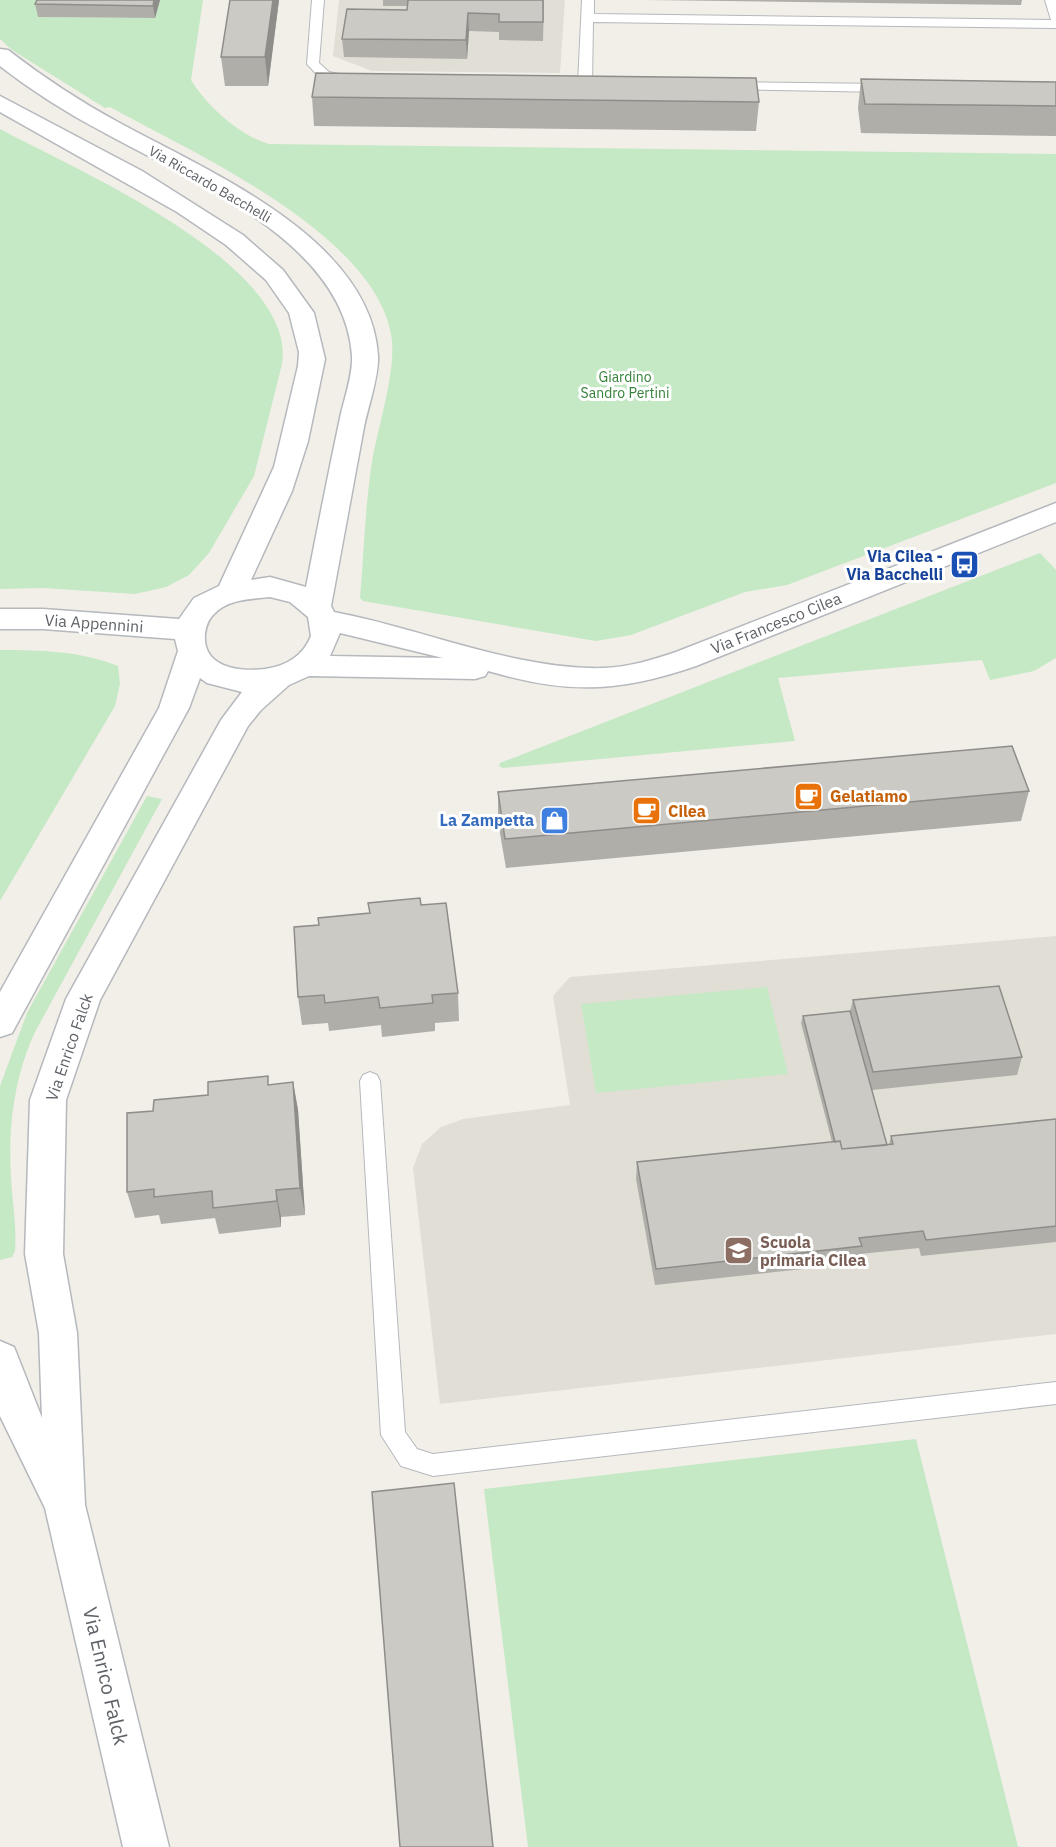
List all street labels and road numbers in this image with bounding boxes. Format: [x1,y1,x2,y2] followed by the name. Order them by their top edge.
[146,142,274,226] street label: Via Riccardo Bacchelli
[708,588,845,658] street label: Via Francesco Cilea
[44,610,144,636] street label: Via Appennini
[41,990,97,1104] street label: Via Enrico Falck
[77,1604,135,1748] street label: Via Enrico Falck

